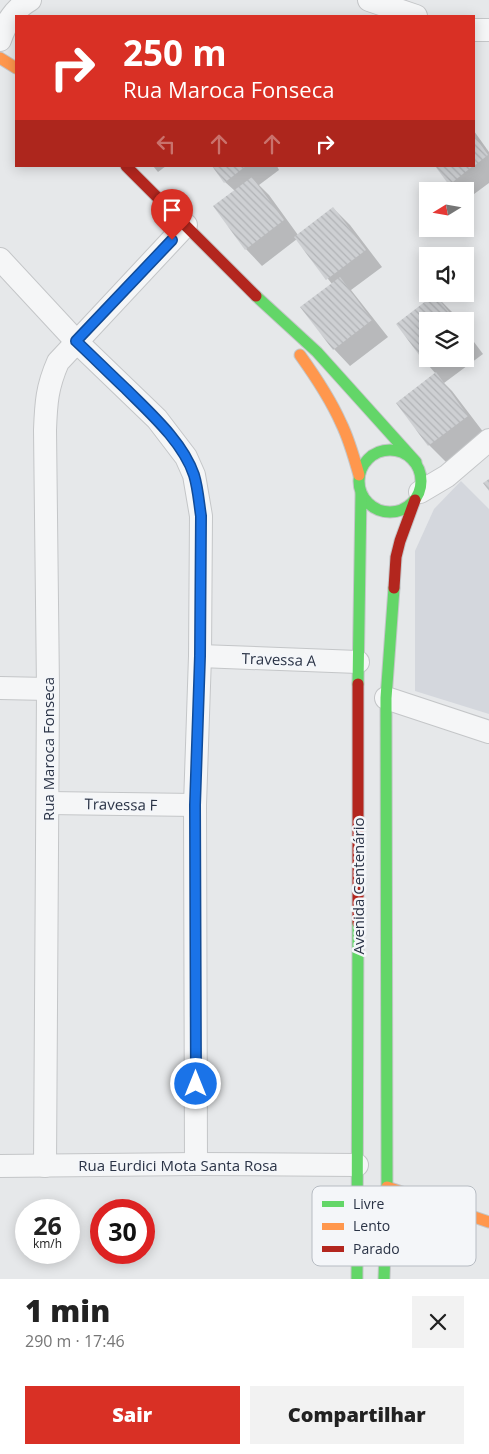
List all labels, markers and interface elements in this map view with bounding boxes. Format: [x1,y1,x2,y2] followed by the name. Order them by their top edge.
[123,29,227,76] text: 250 m
[40,35,105,100] icon: right
[123,74,334,104] text: Rua Maroca Fonseca
[152,130,180,158] icon: left
[205,130,233,158] icon: ahead
[258,130,286,158] icon: ahead
[311,130,339,158] icon: right
[419,182,474,238] north arrow
[419,182,474,367] map controls
[151,189,193,240] pin
[158,196,186,224] icon: arrive
[419,247,474,302] button: sound
[419,312,474,367] button: layers
[241,648,317,670] street label: Travessa A
[38,677,58,821] street label: Rua Maroca Fonseca
[84,793,158,815] street label: Travessa F
[348,817,368,955] street label: Avenida Centenário
[169,1057,221,1109] position arrow
[78,1155,278,1175] street label: Rua Eurdici Mota Santa Rosa
[312,1186,476,1266] legend
[353,1194,385,1213] text: Livre
[90,1199,155,1264] speed limit sign: 30
[33,1208,62,1242] text: 26
[353,1216,390,1235] text: Lento
[33,1235,62,1252] text: km/h
[353,1239,400,1258] text: Parado
[25,1290,110,1331] text: 1 min
[412,1296,464,1348] button: close
[25,1330,125,1352] text: 290 m · 17:46
[25,1386,240,1444] button: Sair
[250,1386,464,1444] button: Compartilhar

